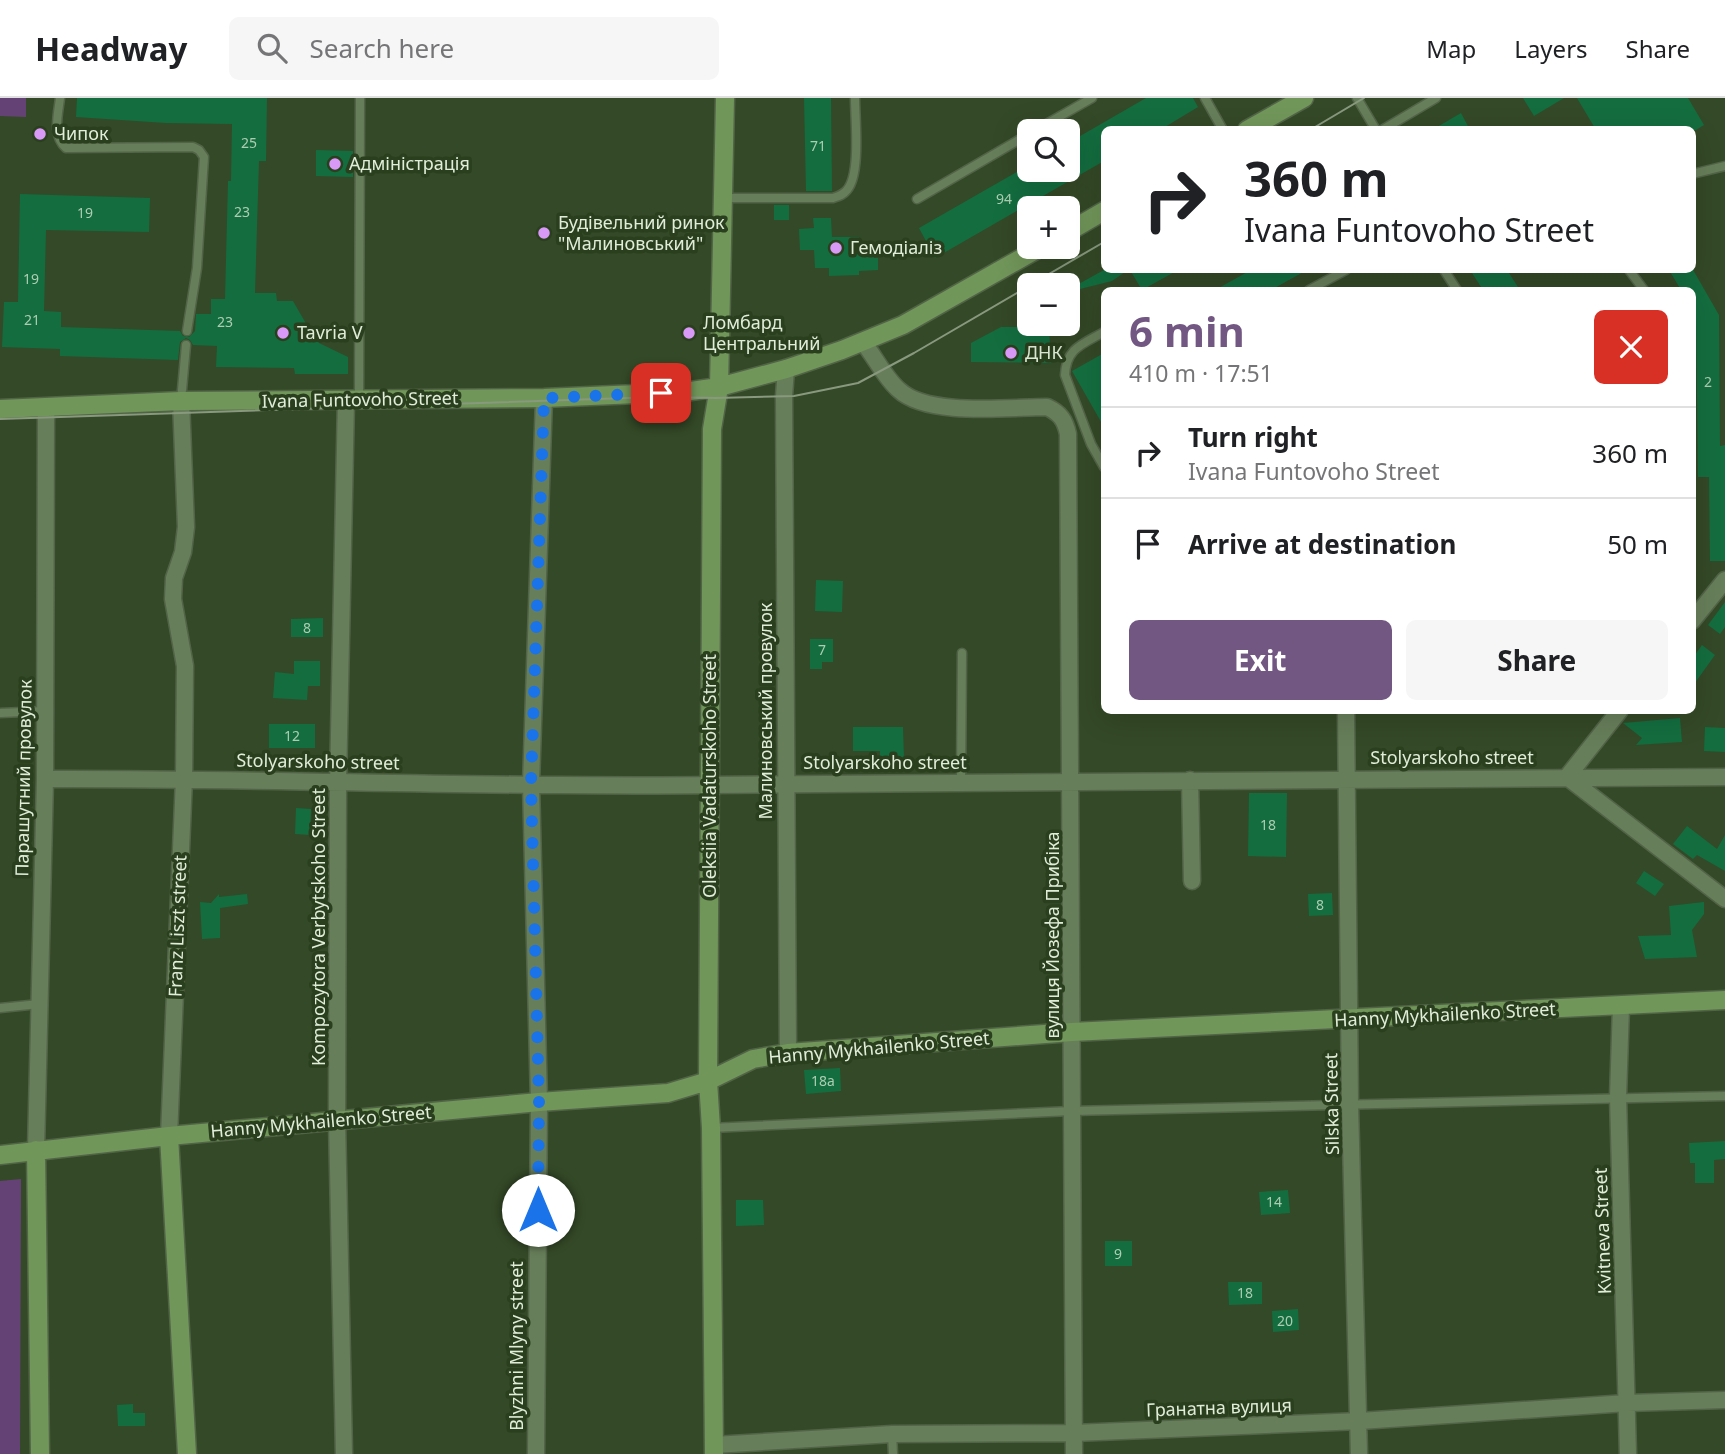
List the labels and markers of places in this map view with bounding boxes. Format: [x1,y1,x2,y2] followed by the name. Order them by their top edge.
[54,121,109,145] place label: Чипок
[32,126,48,142] marker: Чипок
[349,151,470,175] place label: Адміністрація
[327,156,343,172] marker: Адміністрація
[558,210,725,255] place label: Будівельний ринок "Малиновський"
[536,225,552,241] marker: Будівельний ринок "Малиновський"
[850,235,942,259] place label: Гемодіаліз
[828,240,844,256] marker: Гемодіаліз
[703,310,820,355] place label: Ломбард Центральний
[297,320,363,344] place label: Tavria V
[275,325,291,341] marker: Tavria V
[681,325,697,341] marker: Ломбард Центральний
[1025,340,1063,364] place label: ДНК
[1003,345,1019,361] marker: ДНК
[631,363,691,423] pin

